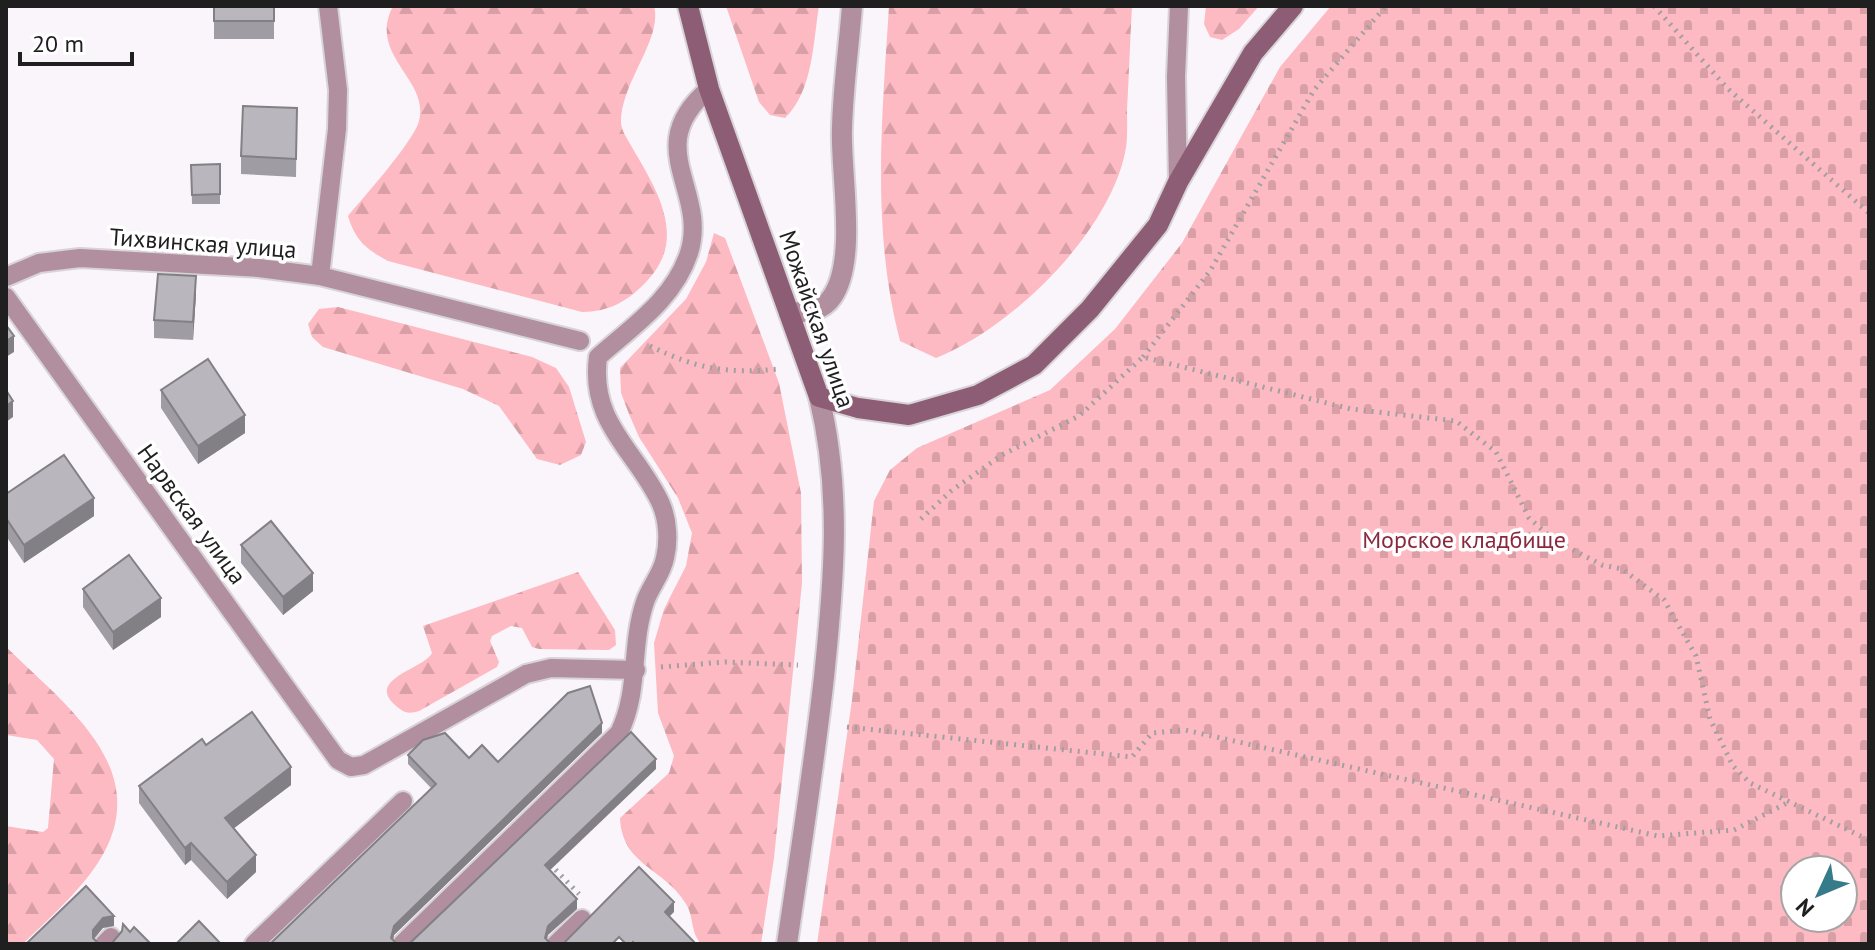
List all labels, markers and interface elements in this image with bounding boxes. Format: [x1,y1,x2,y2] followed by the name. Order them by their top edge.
[20,16,132,66] scale bar
[32,28,84,59] text: 20 m
[109,221,297,265] street label: Тихвинская улица
[772,226,862,412] street label: Можайская улица
[131,438,253,590] street label: Нарвская улица
[1362,524,1566,555] park label: Морское кладбище
[1779,854,1859,934] north arrow
[1790,893,1820,923] text: N

